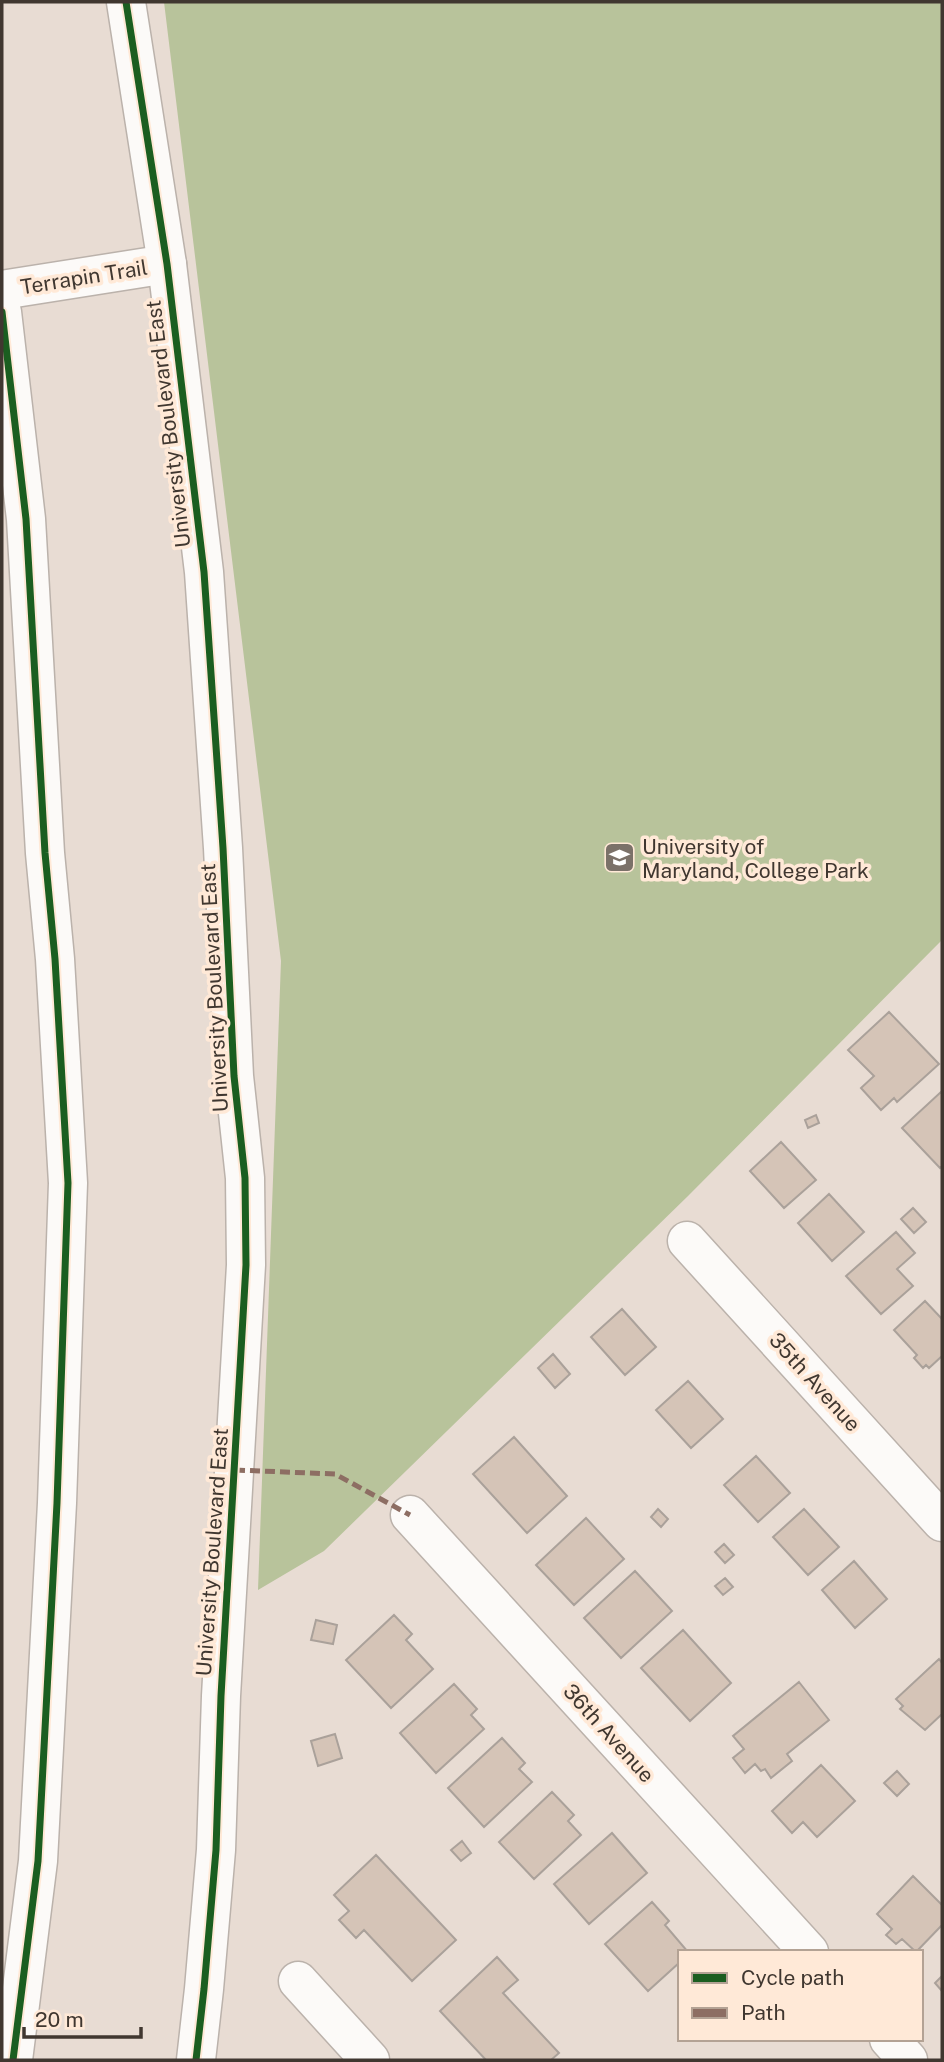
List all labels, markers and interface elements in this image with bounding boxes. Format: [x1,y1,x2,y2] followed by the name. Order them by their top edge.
[19,255,149,299] street label: Terrapin Trail
[140,299,196,549] street label: University Boulevard East
[642,834,869,883] place label: University of Maryland, College Park
[602,841,636,875] school or university icon: University of Maryland, College Park
[195,863,233,1113] street label: University Boulevard East
[764,1327,866,1437] street label: 35th Avenue
[191,1427,233,1677] street label: University Boulevard East
[558,1679,660,1787] street label: 36th Avenue
[678,1950,923,2041] legend
[741,1965,844,1990] text: Cycle path
[24,1996,142,2040] scale bar
[741,2000,786,2025] text: Path
[35,2007,84,2032] text: 20 m

